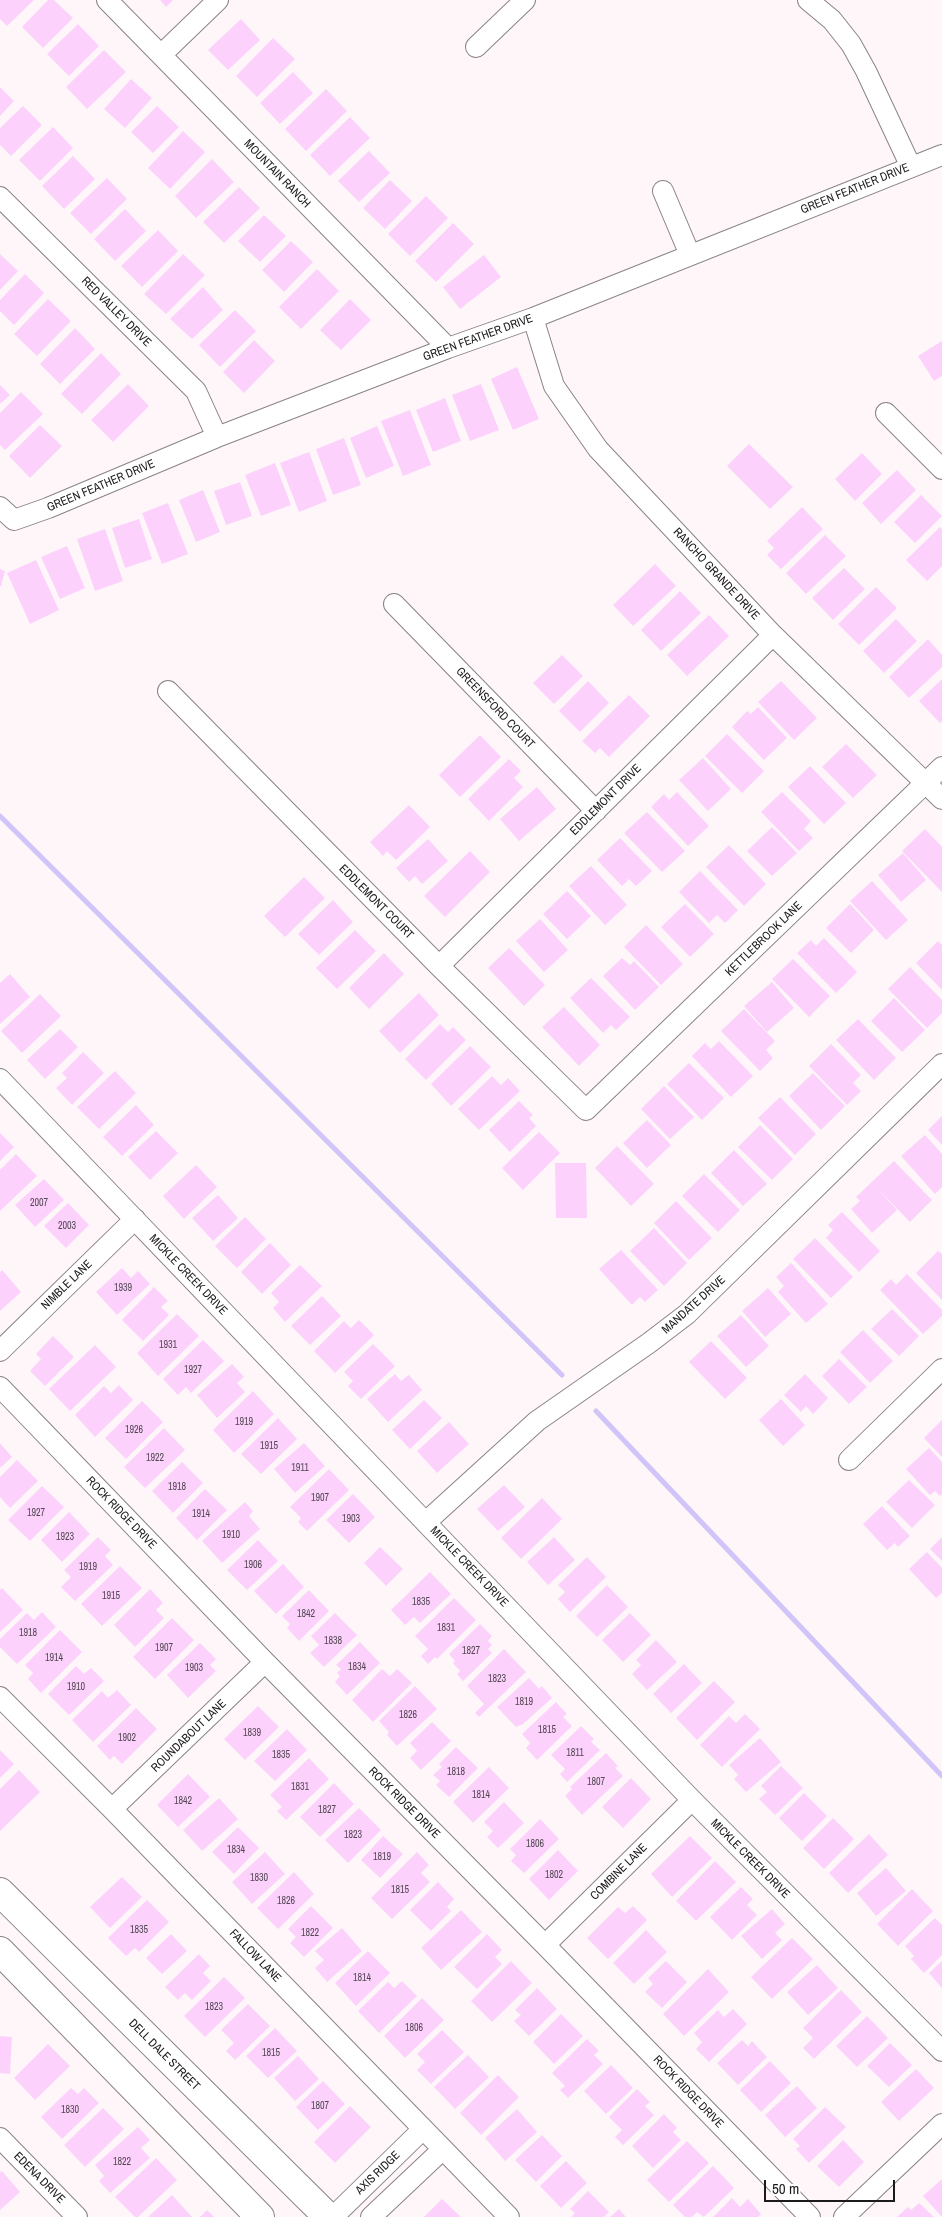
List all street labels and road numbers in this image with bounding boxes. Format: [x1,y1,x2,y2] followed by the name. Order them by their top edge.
[241,137,313,211] street label: MOUNTAIN RANCH
[799,161,911,217] street label: GREEN FEATHER DRIVE
[78,274,154,350] street label: RED VALLEY DRIVE
[421,311,535,365] street label: GREEN FEATHER DRIVE
[45,457,157,515] street label: GREEN FEATHER DRIVE
[670,525,762,623] street label: RANCHO GRANDE DRIVE
[453,665,537,751] street label: GREENSFORD COURT
[567,761,645,839] street label: EDDLEMONT DRIVE
[336,862,416,942] street label: EDDLEMONT COURT
[723,899,805,979] street label: KETTLEBROOK LANE
[146,1232,230,1318] street label: MICKLE CREEK DRIVE
[39,1257,95,1313] street label: NIMBLE LANE
[659,1273,729,1337] street label: MANDATE DRIVE
[83,1474,159,1552] street label: ROCK RIDGE DRIVE
[427,1524,511,1610] street label: MICKLE CREEK DRIVE
[149,1697,229,1775] street label: ROUNDABOUT LANE
[365,1764,443,1842] street label: ROCK RIDGE DRIVE
[707,1816,793,1902] street label: MICKLE CREEK DRIVE
[588,1841,650,1903] street label: COMBINE LANE
[226,1926,284,1986] street label: FALLOW LANE
[125,2016,203,2094] street label: DELL DALE STREET
[650,2053,726,2131] street label: ROCK RIDGE DRIVE
[353,2148,403,2198] street label: AXIS RIDGE
[10,2149,68,2207] street label: EDENA DRIVE

